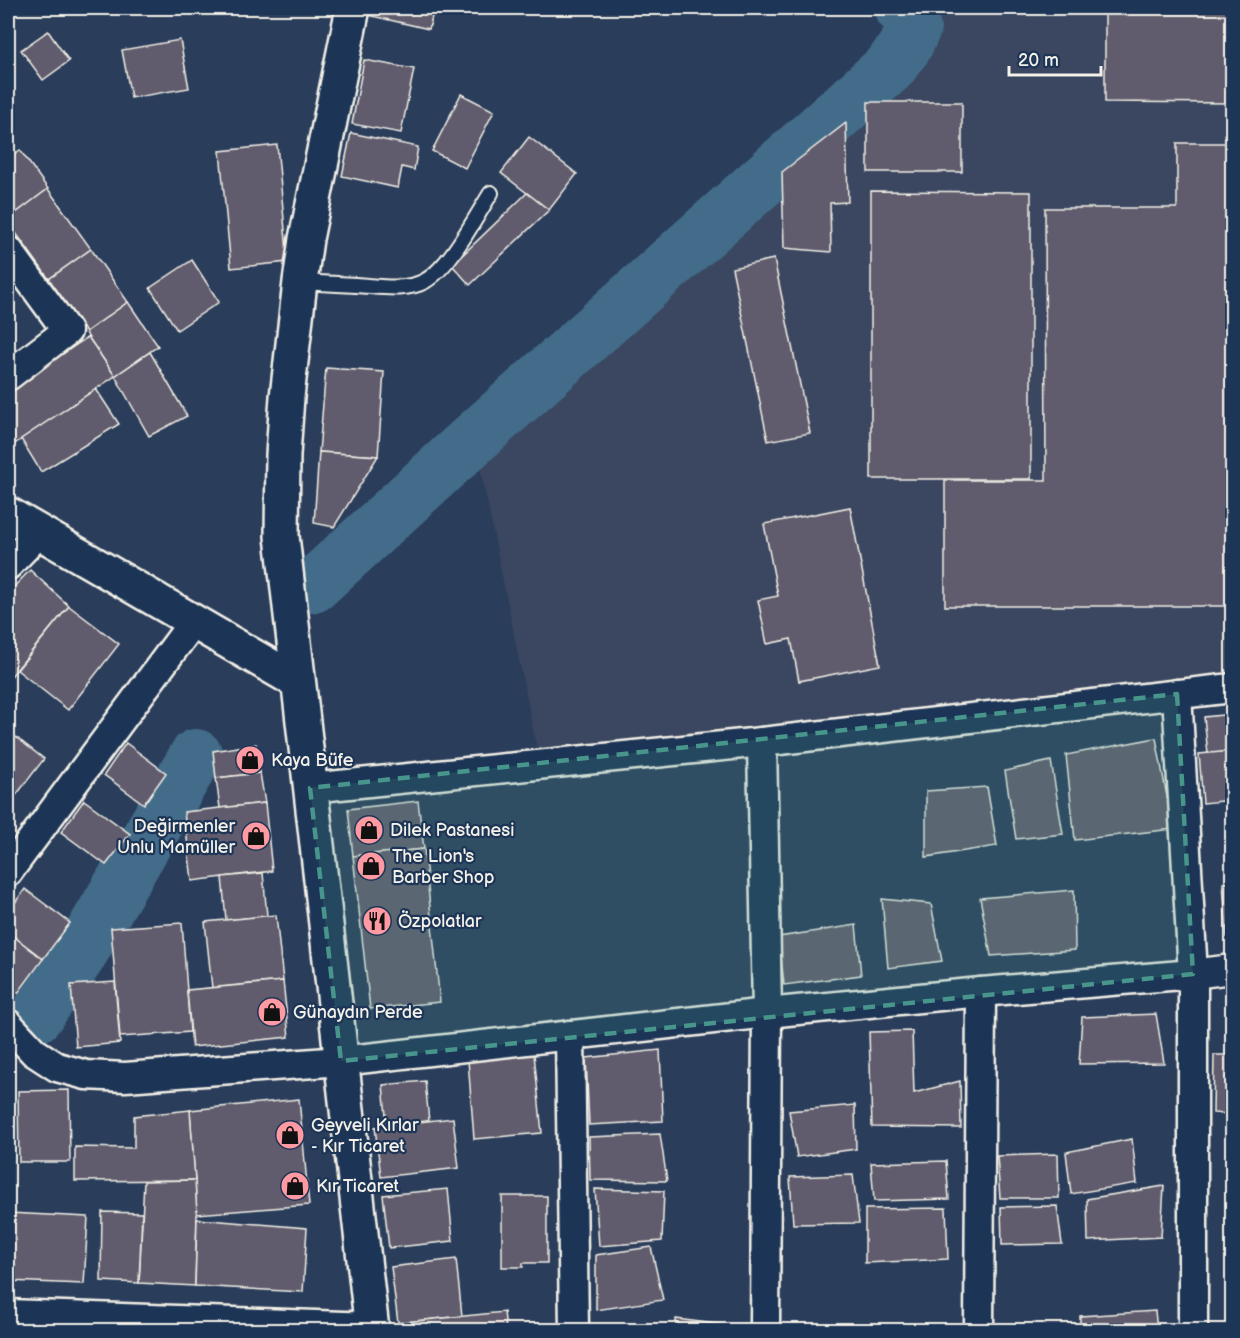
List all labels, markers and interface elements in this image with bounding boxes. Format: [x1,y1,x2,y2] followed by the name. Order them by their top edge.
[1009,39,1100,77] scale bar
[1018,50,1059,71] text: 20 m
[234,744,266,776] shop icon: Kaya Büfe
[271,750,354,771] place label: Kaya Büfe
[353,814,385,846] shop icon: Dilek Pastanesi
[117,816,235,858] place label: Değirmenler Unlu Mamüller
[240,820,272,852] shop icon: Değirmenler Unlu Mamüller
[390,820,514,841] place label: Dilek Pastanesi
[392,846,494,888] place label: The Lion's Barber Shop
[355,850,387,882] shop icon: The Lion's Barber Shop
[361,905,393,937] restaurant icon: Özpolatlar
[398,910,482,932] place label: Özpolatlar
[256,996,288,1028] shop icon: Günaydın Perde
[293,1002,423,1023] place label: Günaydın Perde
[311,1115,419,1157] place label: Geyveli Kırlar - Kır Ticaret
[274,1119,306,1151] shop icon: Geyveli Kırlar - Kır Ticaret
[279,1170,311,1202] shop icon: Kır Ticaret
[316,1176,400,1197] place label: Kır Ticaret

